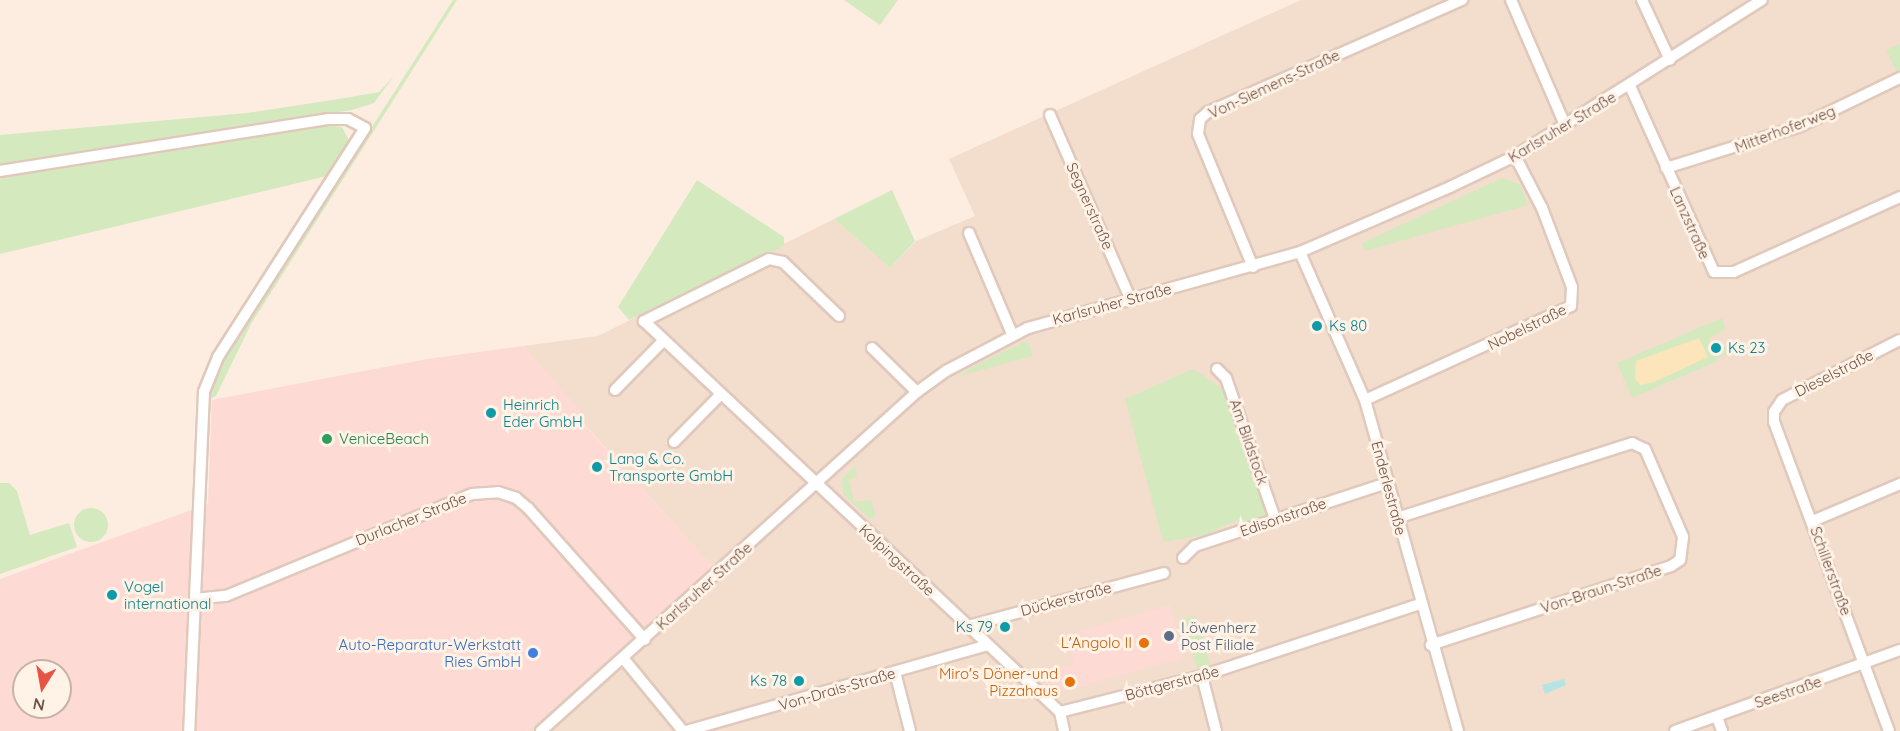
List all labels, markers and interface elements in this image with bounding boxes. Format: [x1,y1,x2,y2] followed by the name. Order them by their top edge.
[1205,46,1343,122] street label: Von-Siemens-Straße
[1505,88,1619,166] street label: Karlsruher Straße
[1732,102,1838,156] street label: Mitterhoferweg
[1063,160,1117,252] street label: Segnerstraße
[1666,184,1714,262] street label: Lanzstraße
[1051,279,1173,329] street label: Karlsruher Straße
[1485,300,1569,354] street label: Nobelstraße
[1329,317,1367,335] place label: Ks 80
[1310,319,1324,333] marker: Ks 80
[1728,339,1765,357] place label: Ks 23
[1709,341,1723,355] marker: Ks 23
[1792,346,1876,400] street label: Dieselstraße
[503,395,583,430] place label: Heinrich Eder GmbH
[1226,397,1272,487] street label: Am Bildstock
[484,406,498,420] marker: Heinrich Eder GmbH
[339,430,429,448] place label: VeniceBeach
[320,432,334,446] marker: VeniceBeach
[1368,439,1410,537] street label: Enderlestraße
[609,449,733,484] place label: Lang & Co. Transporte GmbH
[590,460,604,474] marker: Lang & Co. Transporte GmbH
[353,489,469,549] street label: Durlacher Straße
[1238,494,1328,540] street label: Edisonstraße
[855,520,939,600] street label: Kolpingstraße
[1807,524,1855,618] street label: Schillerstraße
[652,538,756,634] street label: Karlsruher Straße
[1538,561,1664,617] street label: Von-Braun-Straße
[124,577,211,612] place label: Vogel international
[1019,578,1113,620] street label: Dückerstraße
[105,588,119,602] marker: Vogel international
[956,618,993,636] place label: Ks 79
[1181,618,1256,653] place label: Löwenherz Post Filiale
[998,620,1012,634] marker: Ks 79
[1162,629,1176,643] marker: Löwenherz Post Filiale
[1061,634,1132,652] place label: L'Angolo II
[339,635,521,670] place label: Auto-Reparatur-Werkstatt Ries GmbH
[1137,636,1151,650] marker: L'Angolo II
[526,646,540,660] marker: Auto-Reparatur-Werkstatt Ries GmbH
[12,659,72,719] north arrow
[1123,662,1221,704] street label: Böttgerstraße
[777,664,897,714] street label: Von-Drais-Straße
[939,664,1058,699] place label: Miro's Döner-und Pizzahaus
[750,672,787,690] place label: Ks 78
[1752,672,1824,712] street label: Seestraße
[792,674,806,688] marker: Ks 78
[1063,675,1077,689] marker: Miro's Döner-und Pizzahaus
[31,694,47,716] text: N

